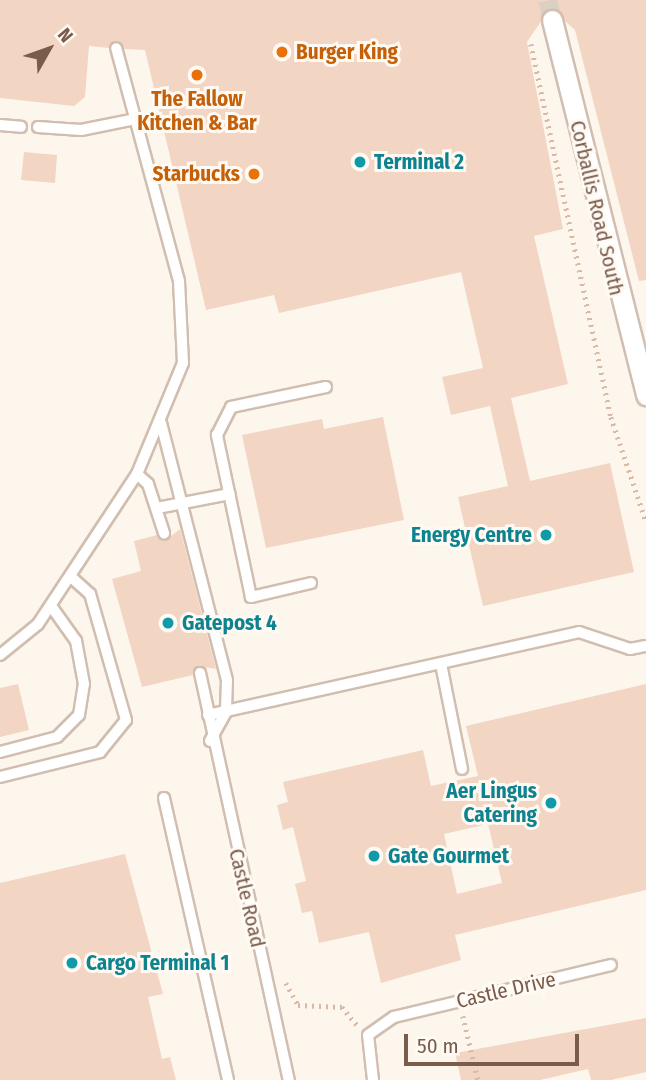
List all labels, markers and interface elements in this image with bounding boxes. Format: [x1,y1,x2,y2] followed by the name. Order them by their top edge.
[14,14,84,84] north arrow
[53,23,78,47] text: N
[296,39,398,65] place label: Burger King
[274,44,290,60] marker: Burger King
[189,67,205,83] marker: The Fallow Kitchen & Bar
[137,86,257,136] place label: The Fallow Kitchen & Bar
[565,118,629,298] street label: Corballis Road South
[374,149,464,175] place label: Terminal 2
[352,154,368,170] marker: Terminal 2
[153,161,240,187] place label: Starbucks
[246,166,262,182] marker: Starbucks
[411,522,532,548] place label: Energy Centre
[538,527,554,543] marker: Energy Centre
[182,610,277,636] place label: Gatepost 4
[160,615,176,631] marker: Gatepost 4
[446,778,537,828] place label: Aer Lingus Catering
[543,795,559,811] marker: Aer Lingus Catering
[388,843,509,869] place label: Gate Gourmet
[223,846,271,950] street label: Castle Road
[366,848,382,864] marker: Gate Gourmet
[86,950,229,976] place label: Cargo Terminal 1
[64,955,80,971] marker: Cargo Terminal 1
[454,966,558,1014] street label: Castle Drive
[408,1020,583,1064] scale bar
[417,1033,459,1059] text: 50 m

